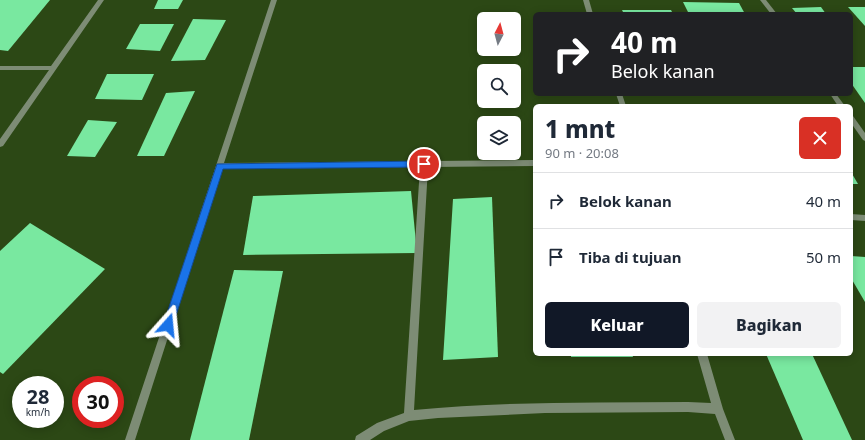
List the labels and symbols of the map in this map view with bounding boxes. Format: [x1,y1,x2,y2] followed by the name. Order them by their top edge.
[477,12,521,56] north arrow
[407,147,441,181] pin
[147,304,189,346] position arrow
[72,376,124,428] speed limit sign: 30

